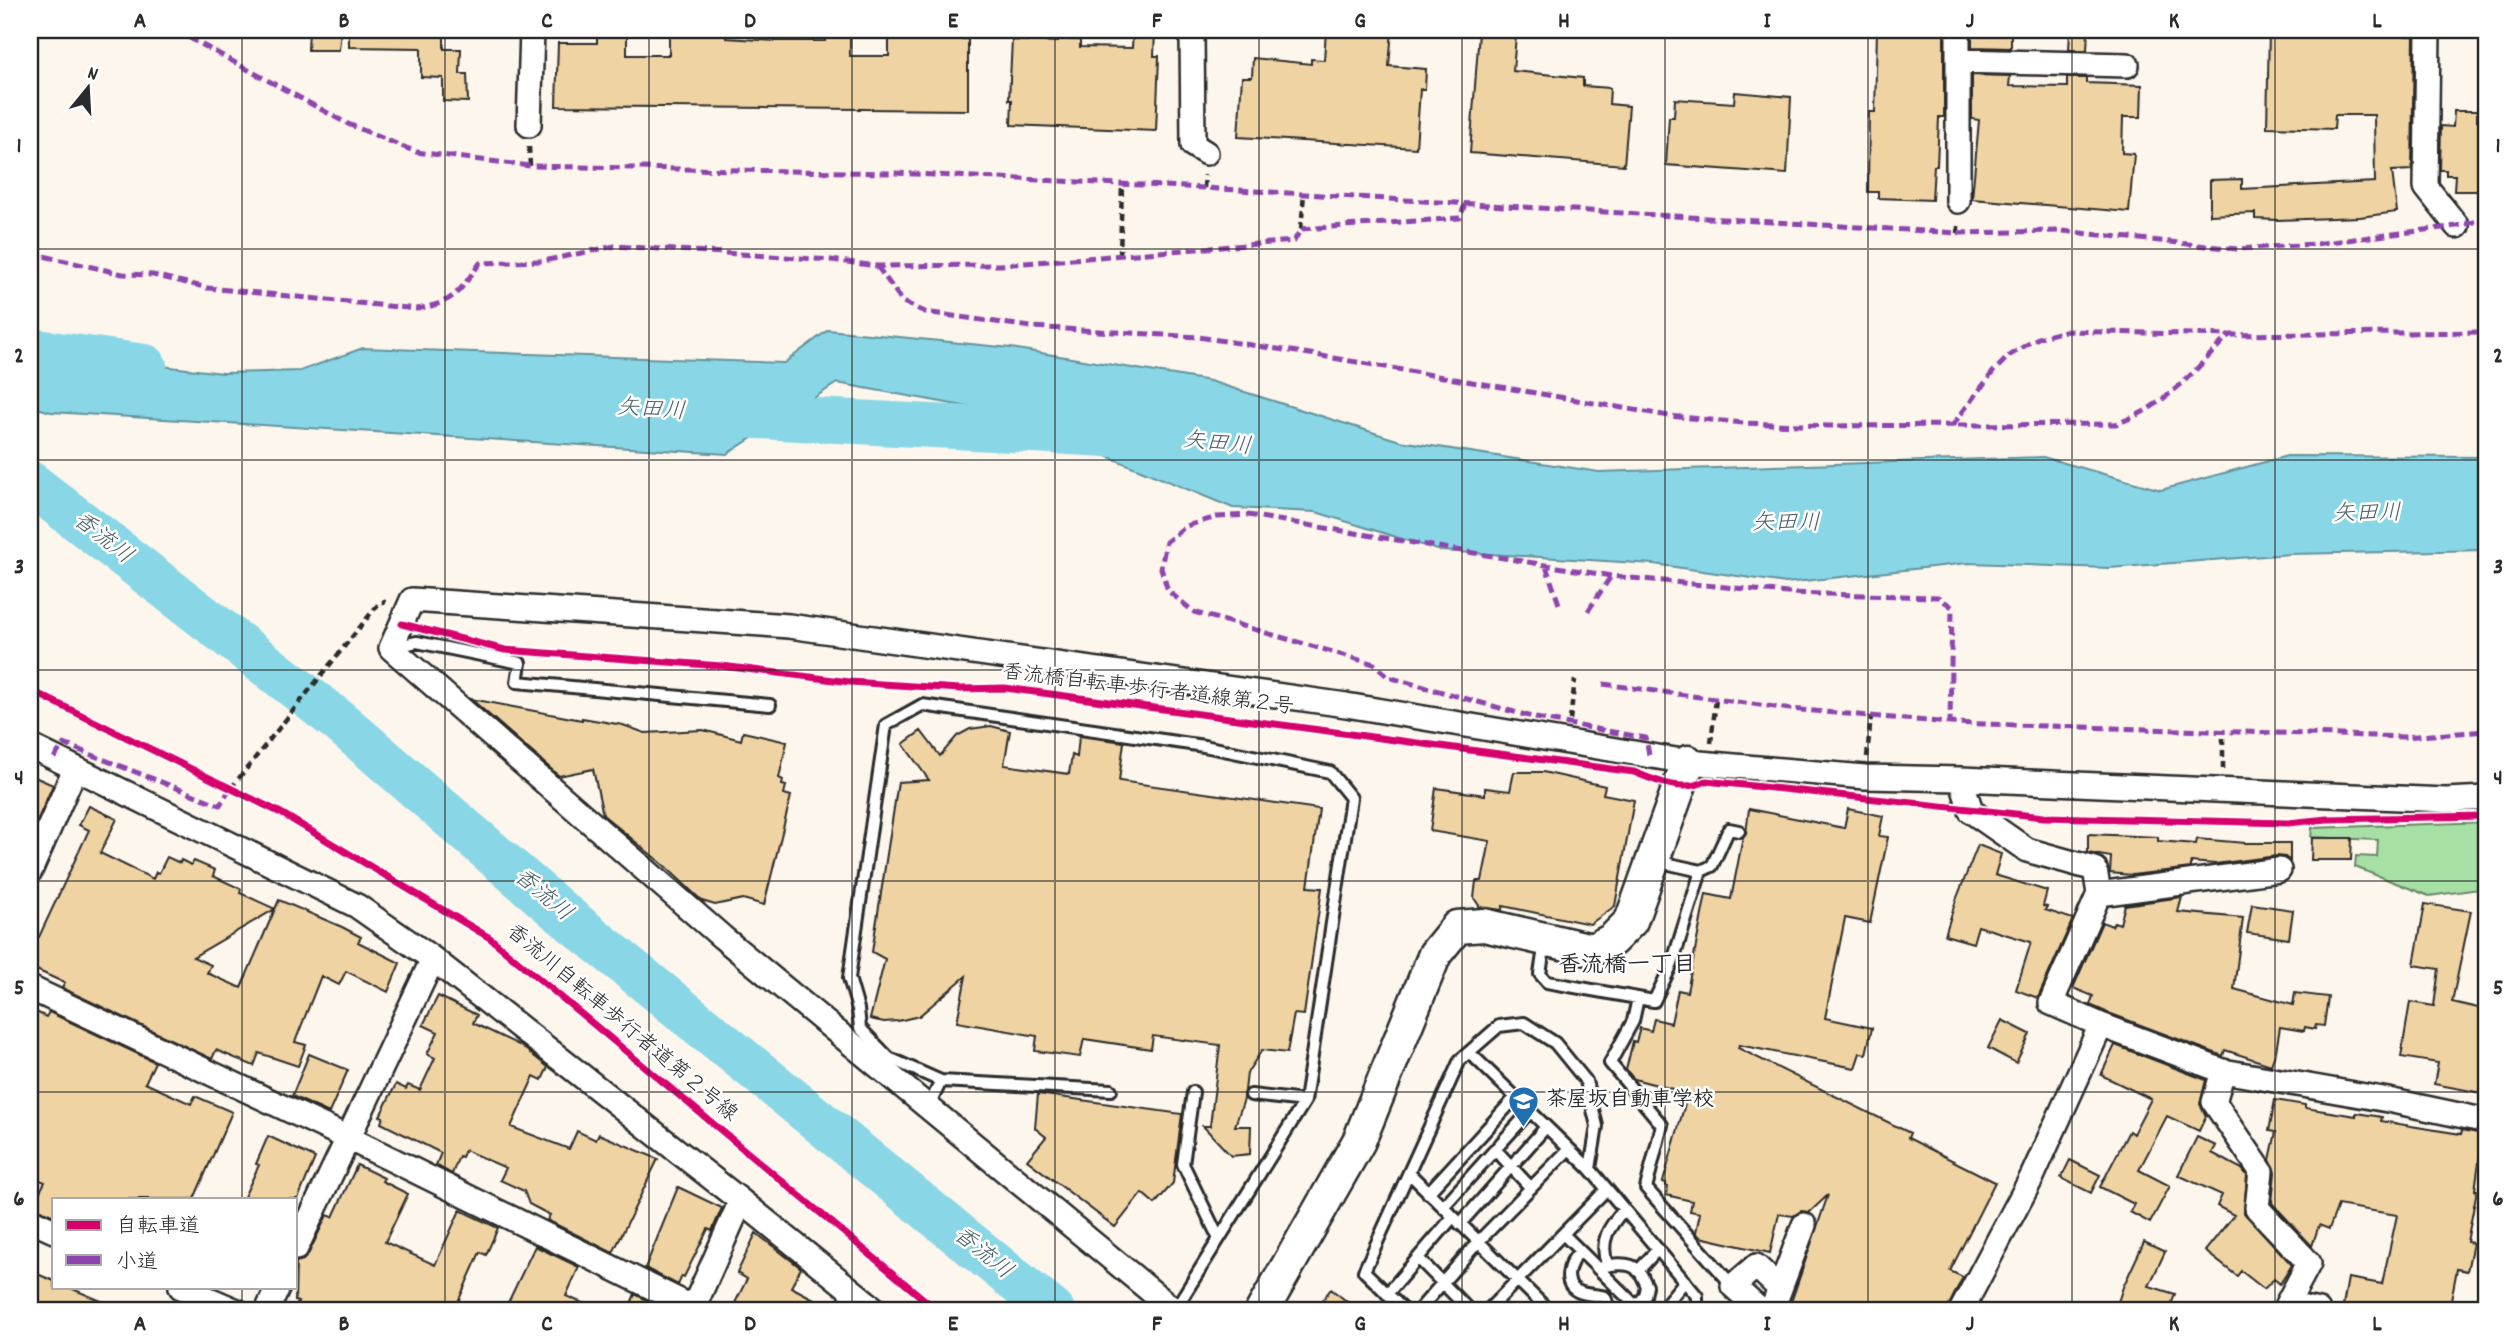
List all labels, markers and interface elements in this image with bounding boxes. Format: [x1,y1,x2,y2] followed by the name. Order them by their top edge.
[134,6,146,39] text: A
[339,6,350,39] text: B
[541,6,553,39] text: C
[744,6,756,39] text: D
[948,6,959,39] text: E
[1152,6,1163,39] text: F
[1354,6,1366,39] text: G
[1558,6,1570,39] text: H
[1763,6,1771,39] text: I
[1966,6,1974,39] text: J
[2169,6,2180,39] text: K
[2372,6,2382,39] text: L
[52,52,122,122] north arrow
[84,61,101,89] text: N
[16,131,22,164] text: 1
[2495,131,2501,164] text: 1
[14,341,24,374] text: 2
[2493,341,2503,374] text: 2
[615,392,687,430] water label: 矢田川
[1181,425,1253,465] water label: 矢田川
[2332,498,2402,532] water label: 矢田川
[65,505,139,573] water label: 香流川
[1752,508,1821,541] water label: 矢田川
[14,552,24,585] text: 3
[2493,552,2503,585] text: 3
[1000,658,1296,724] street label: 香流橋自転車歩行者道線第２号
[14,763,24,796] text: 4
[2493,763,2503,796] text: 4
[505,861,579,931] water label: 香流川
[499,918,743,1130] street label: 香流川自転車歩行者道第２号線
[1558,950,1696,983] district label: 香流橋一丁目
[14,973,24,1006] text: 5
[2493,973,2503,1006] text: 5
[1506,1084,1540,1128] school or university icon: 茶屋坂自動車学校
[1546,1086,1714,1116] place label: 茶屋坂自動車学校
[13,1184,25,1217] text: 6
[2492,1184,2504,1217] text: 6
[52,1198,298,1288] legend
[116,1213,200,1243] text: 自転車道
[945,1219,1019,1289] water label: 香流川
[116,1249,158,1279] text: 小道
[134,1309,146,1341] text: A
[339,1309,350,1341] text: B
[541,1309,553,1341] text: C
[744,1309,756,1341] text: D
[948,1309,959,1341] text: E
[1152,1309,1163,1341] text: F
[1354,1309,1366,1341] text: G
[1558,1309,1570,1341] text: H
[1763,1309,1771,1341] text: I
[1966,1309,1974,1341] text: J
[2169,1309,2180,1341] text: K
[2372,1309,2382,1341] text: L

